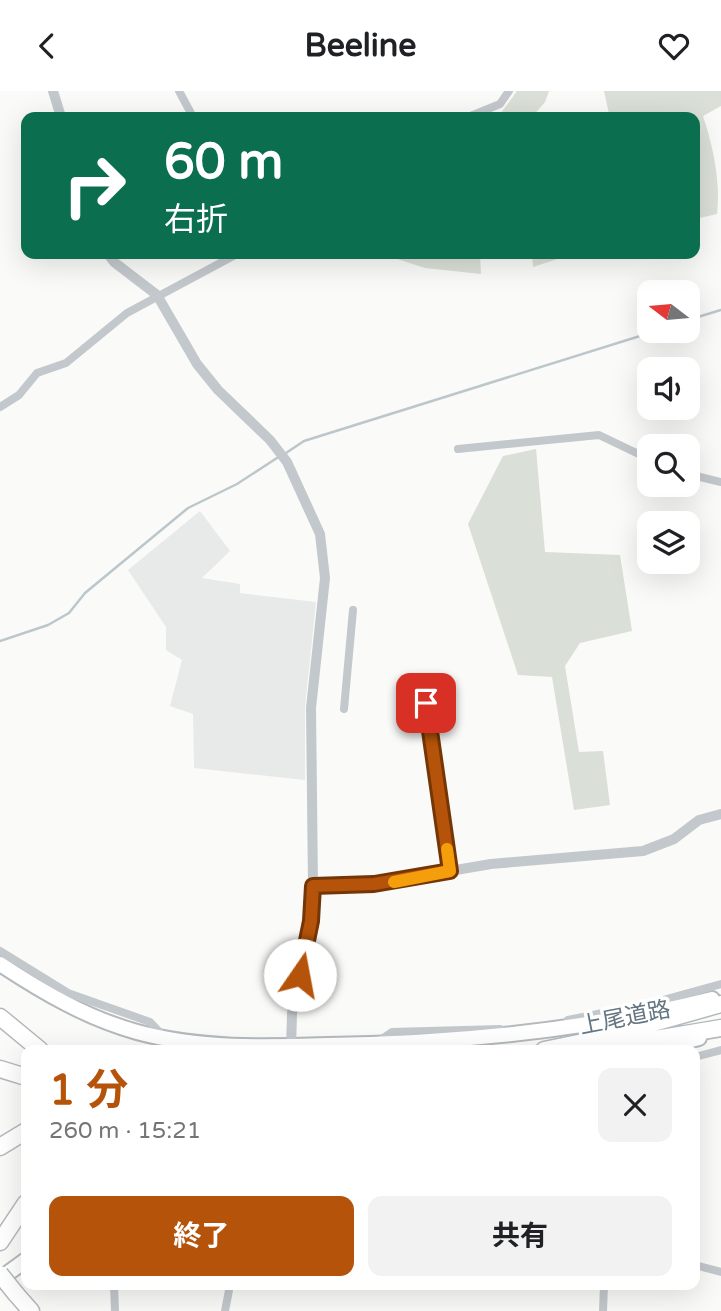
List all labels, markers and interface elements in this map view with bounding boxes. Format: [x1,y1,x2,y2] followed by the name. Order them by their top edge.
[28,27,66,65] icon: back
[305,27,416,65] text: Beeline
[655,27,693,65] icon: heart
[164,133,283,192] text: 60 m
[49,140,140,231] icon: right
[164,201,228,239] text: 右折
[637,280,700,343] north arrow
[637,280,700,574] map controls
[637,357,700,420] button: sound
[637,434,700,497] button: search
[637,511,700,574] button: layers
[396,673,456,733] pin
[407,684,445,722] icon: arrive
[263,938,337,1012] position arrow
[577,995,673,1041] street label: 上尾道路
[49,1065,128,1116] text: 1 分
[598,1068,672,1142] button: close
[49,1117,201,1145] text: 260 m · 15:21
[49,1196,354,1276] button: 終了
[368,1196,672,1276] button: 共有

